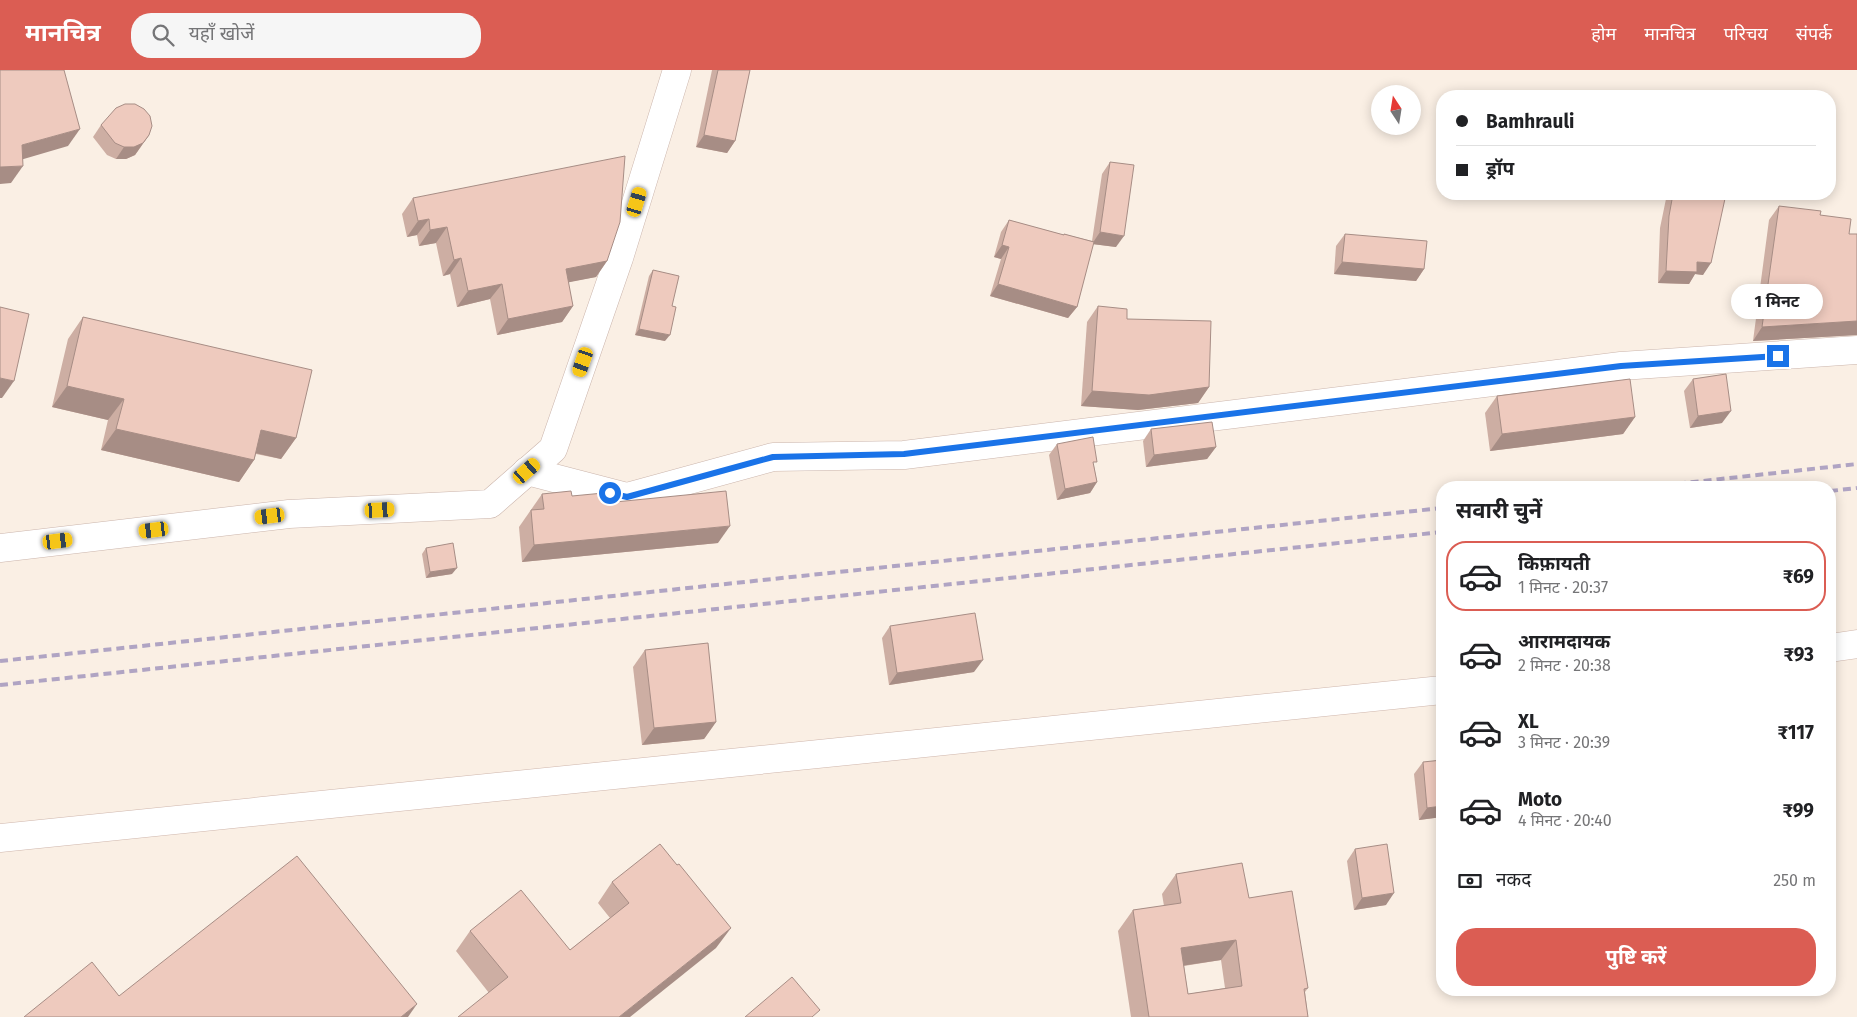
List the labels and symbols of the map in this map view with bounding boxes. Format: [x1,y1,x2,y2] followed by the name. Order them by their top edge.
[1371,85,1421,135] north arrow
[625,185,648,219] car
[1732,284,1824,318] callout: 1 मिनट
[571,345,594,379] car
[1767,345,1789,367] route end
[510,455,543,487] car
[599,482,621,504] route start
[364,502,395,518] car
[254,507,285,525] car
[138,521,169,539] car
[42,532,73,550] car

